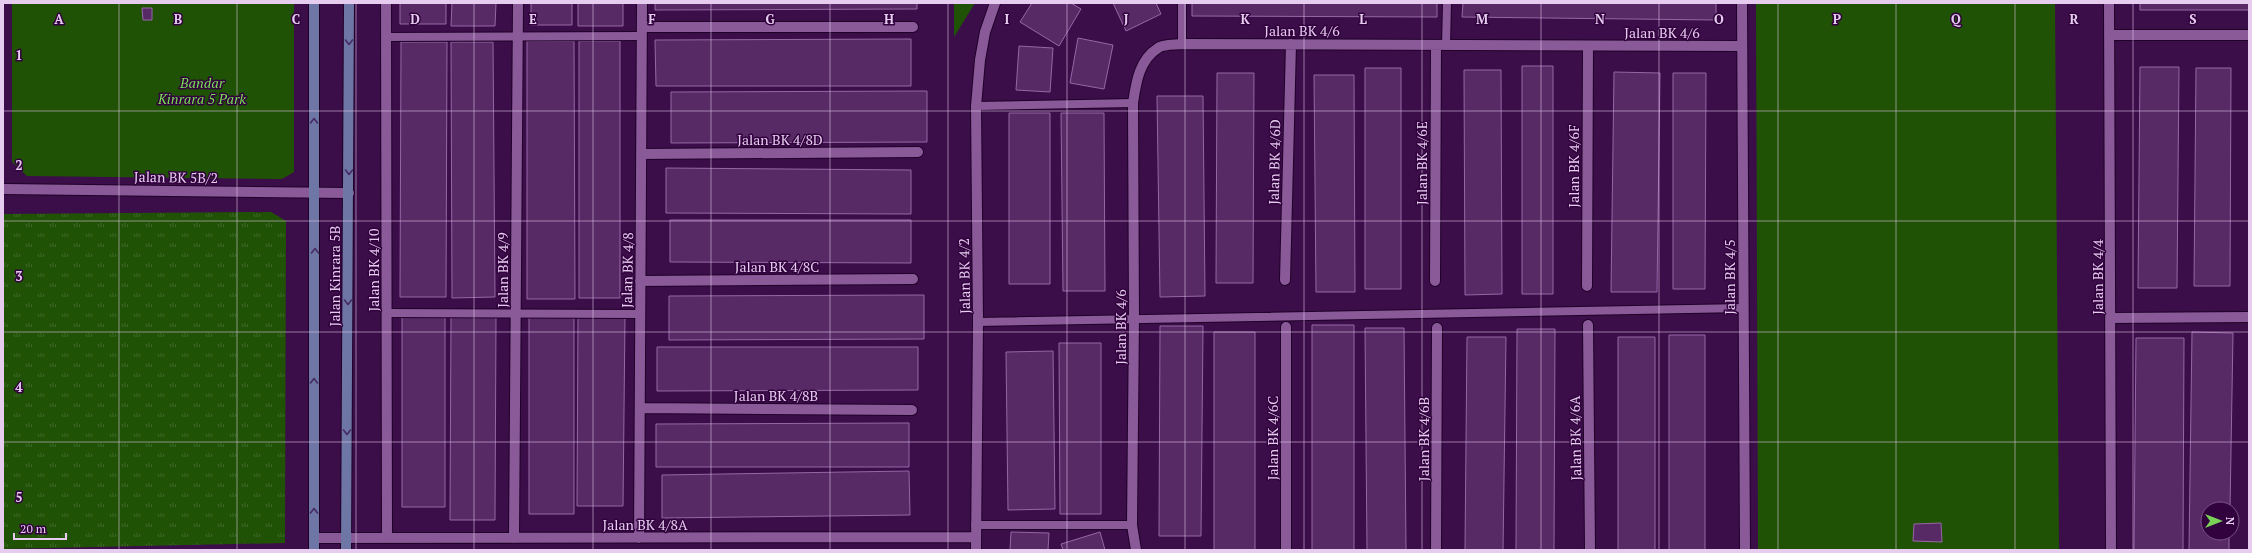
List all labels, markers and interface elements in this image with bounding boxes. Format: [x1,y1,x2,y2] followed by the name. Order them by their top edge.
[54,10,64,28] text: A
[174,10,182,28] text: B
[292,10,300,28] text: C
[410,10,420,28] text: D
[529,10,537,28] text: E
[648,10,656,28] text: F
[765,10,775,28] text: G
[884,10,894,28] text: H
[1005,10,1010,28] text: I
[1124,10,1129,28] text: J
[1240,10,1250,28] text: K
[1359,10,1367,28] text: L
[1476,10,1488,28] text: M
[1595,10,1605,28] text: N
[1714,10,1724,28] text: O
[1833,10,1841,28] text: P
[1951,10,1962,28] text: Q
[2069,10,2079,28] text: R
[2189,10,2197,28] text: S
[1264,21,1340,40] street label: Jalan BK 4/6
[1624,23,1700,42] street label: Jalan BK 4/6
[345,39,353,45] one-way arrow
[15,46,23,64] text: 1
[157,73,246,108] park label: Bandar Kinrara 5 Park
[310,118,318,124] one-way arrow
[1264,119,1284,205] street label: Jalan BK 4/6D
[1412,121,1431,205] street label: Jalan BK 4/6E
[1564,124,1583,208] street label: Jalan BK 4/6F
[737,130,823,149] street label: Jalan BK 4/8D
[15,156,23,174] text: 2
[134,167,218,187] street label: Jalan BK 5B/2
[345,169,353,175] one-way arrow
[325,226,344,326] street label: Jalan Kinrara 5B
[364,228,383,312] street label: Jalan BK 4/10
[493,232,512,308] street label: Jalan BK 4/9
[617,232,637,308] street label: Jalan BK 4/8
[954,238,974,314] street label: Jalan BK 4/2
[1720,239,1739,315] street label: Jalan BK 4/5
[2088,239,2107,315] street label: Jalan BK 4/4
[311,248,319,254] one-way arrow
[735,257,819,276] street label: Jalan BK 4/8C
[15,267,23,285] text: 3
[1111,289,1130,365] street label: Jalan BK 4/6
[344,299,352,305] one-way arrow
[15,378,23,396] text: 4
[310,378,318,384] one-way arrow
[734,386,818,405] street label: Jalan BK 4/8B
[1565,395,1585,481] street label: Jalan BK 4/6A
[1263,396,1282,480] street label: Jalan BK 4/6C
[1414,397,1433,481] street label: Jalan BK 4/6B
[343,429,351,435] one-way arrow
[15,488,23,506] text: 5
[2200,501,2240,541] north arrow
[310,508,318,514] one-way arrow
[14,515,66,541] scale bar
[602,515,688,534] street label: Jalan BK 4/8A
[2223,517,2237,526] text: N
[20,521,47,536] text: 20 m

